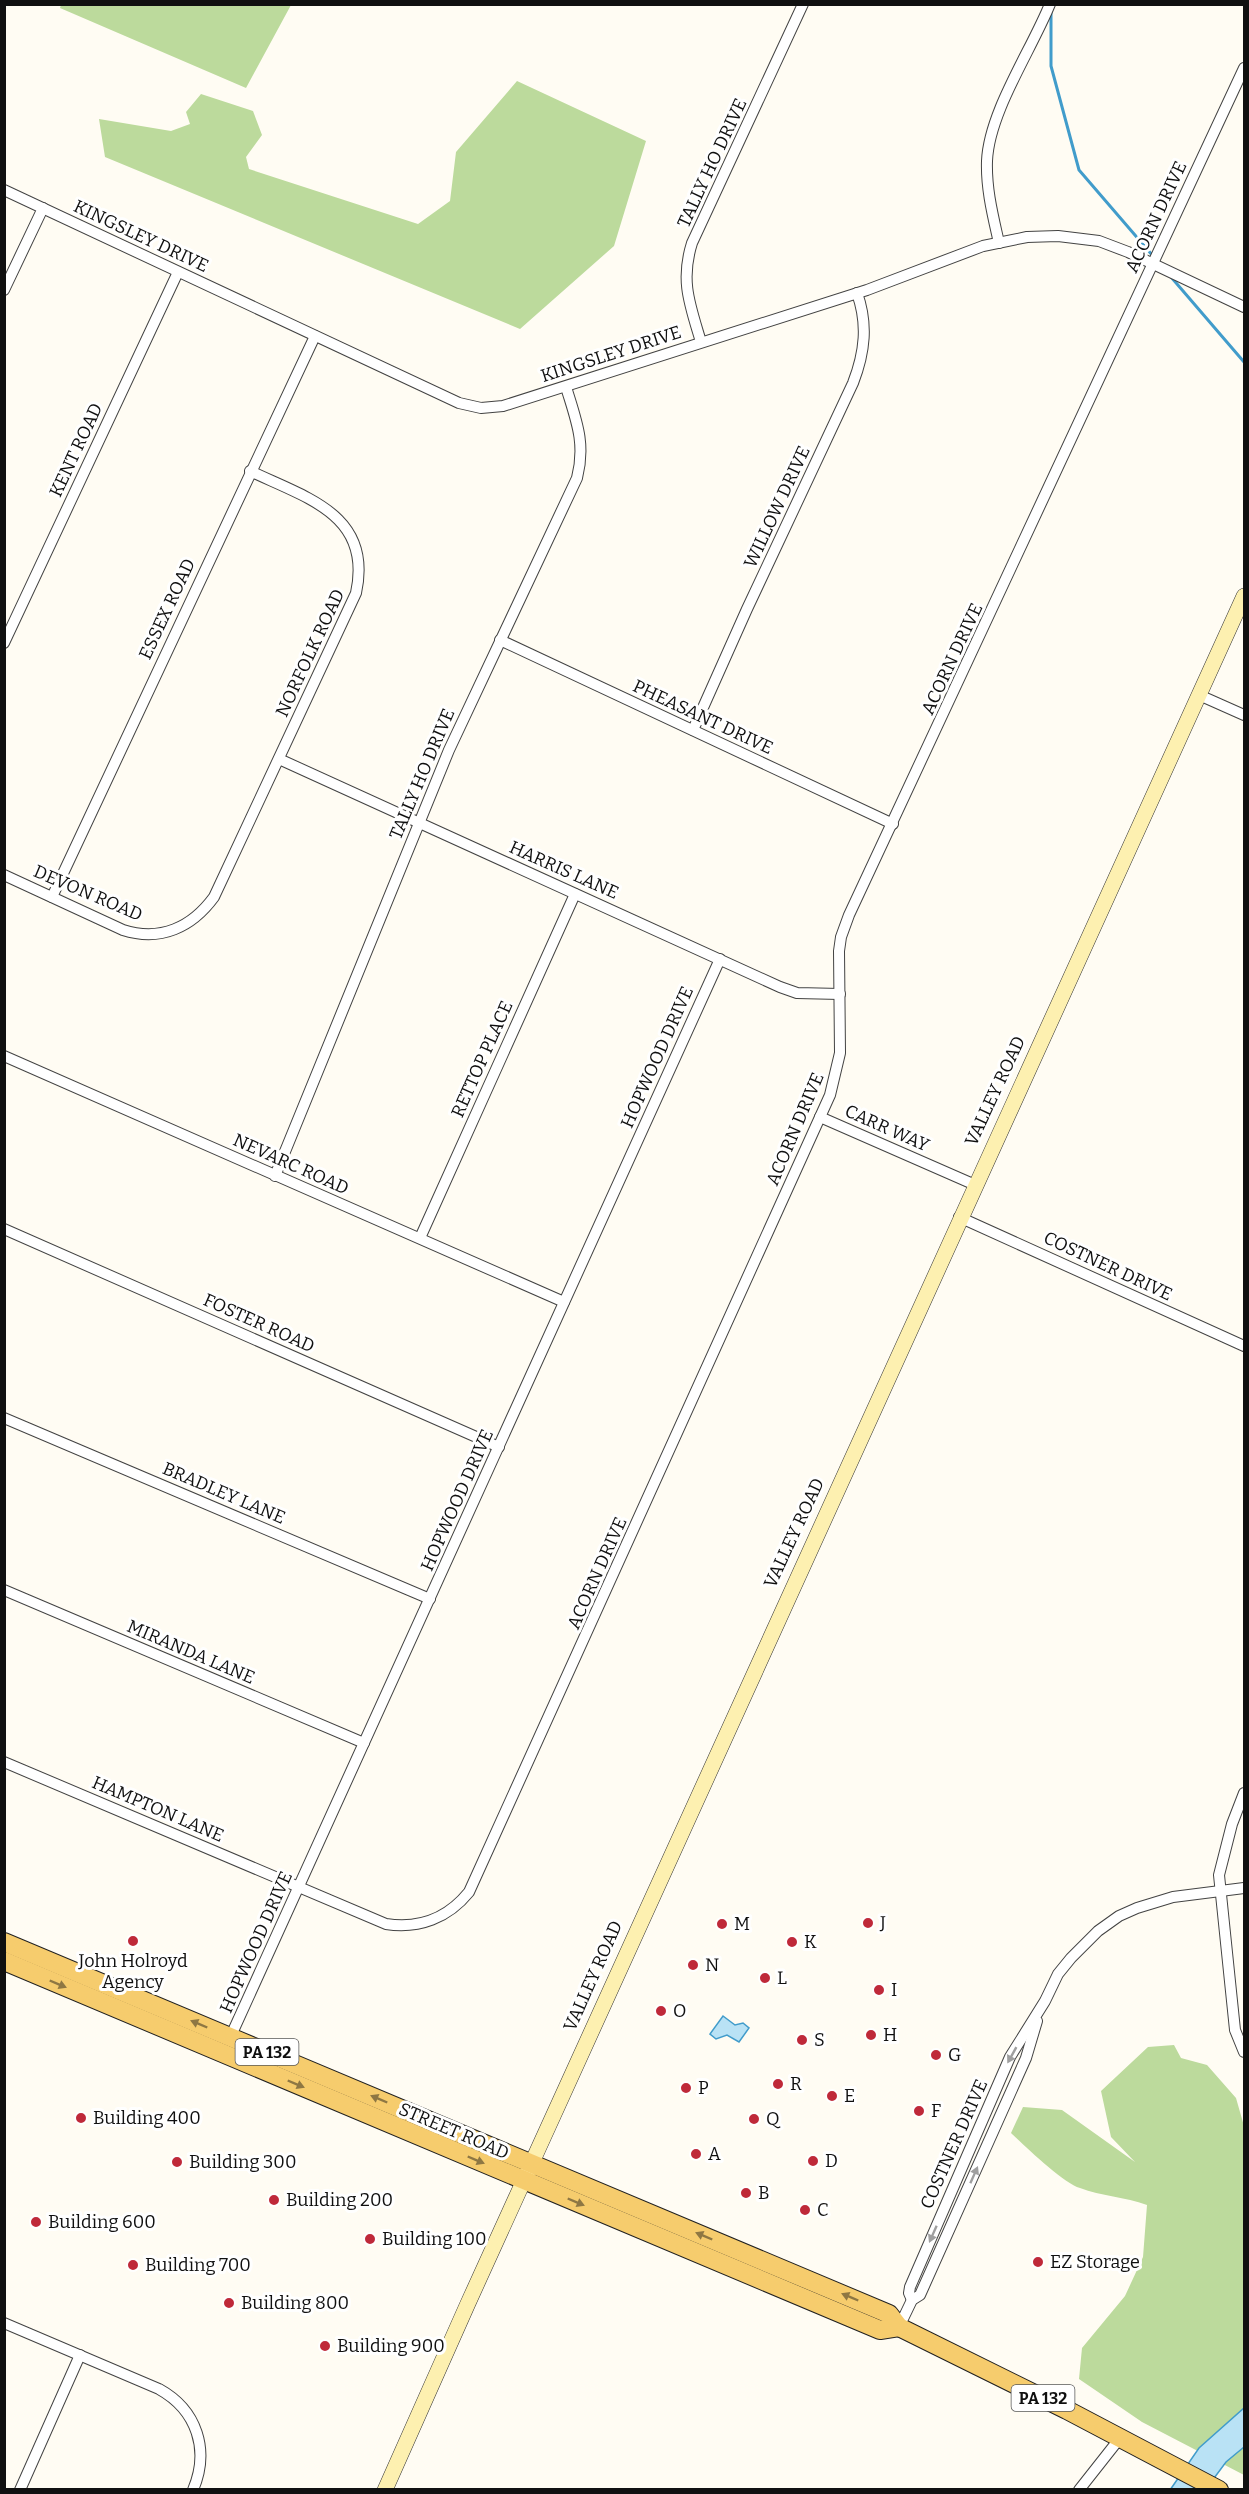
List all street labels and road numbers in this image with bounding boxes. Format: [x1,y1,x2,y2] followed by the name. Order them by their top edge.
[672,95,752,231] street label: TALLY HO DRIVE
[1121,158,1191,276] street label: ACORN DRIVE
[70,195,212,277] street label: KINGSLEY DRIVE
[538,321,684,387] street label: KINGSLEY DRIVE
[45,400,107,500] street label: KENT ROAD
[739,443,815,571] street label: WILLOW DRIVE
[134,555,200,663] street label: ESSEX ROAD
[271,586,349,720] street label: NORFOLK ROAD
[917,600,987,718] street label: ACORN DRIVE
[629,675,777,759] street label: PHEASANT DRIVE
[385,705,459,843] street label: TALLY HO DRIVE
[506,836,622,904] street label: HARRIS LANE
[30,860,146,926] street label: DEVON ROAD
[616,983,698,1131] street label: HOPWOOD DRIVE
[446,997,518,1121] street label: RETTOP PLACE
[960,1033,1030,1149] street label: VALLEY ROAD
[761,1069,829,1189] street label: ACORN DRIVE
[841,1100,933,1157] street label: CARR WAY
[230,1129,352,1199] street label: NEVARC ROAD
[1040,1227,1176,1305] street label: COSTNER DRIVE
[200,1289,318,1357] street label: FOSTER ROAD
[416,1426,498,1574] street label: HOPWOOD DRIVE
[159,1457,289,1529] street label: BRADLEY LANE
[759,1475,829,1591] street label: VALLEY ROAD
[562,1514,632,1632] street label: ACORN DRIVE
[124,1615,258,1689] street label: MIRANDA LANE
[89,1771,227,1847] street label: HAMPTON LANE
[215,1868,297,2016] street label: HOPWOOD DRIVE
[559,1917,627,2035] street label: VALLEY ROAD
[236,2039,298,2065] road number: PA 132
[916,2076,992,2212] street label: COSTNER DRIVE
[396,2098,512,2164] street label: STREET ROAD
[1012,2385,1074,2411] road number: PA 132

